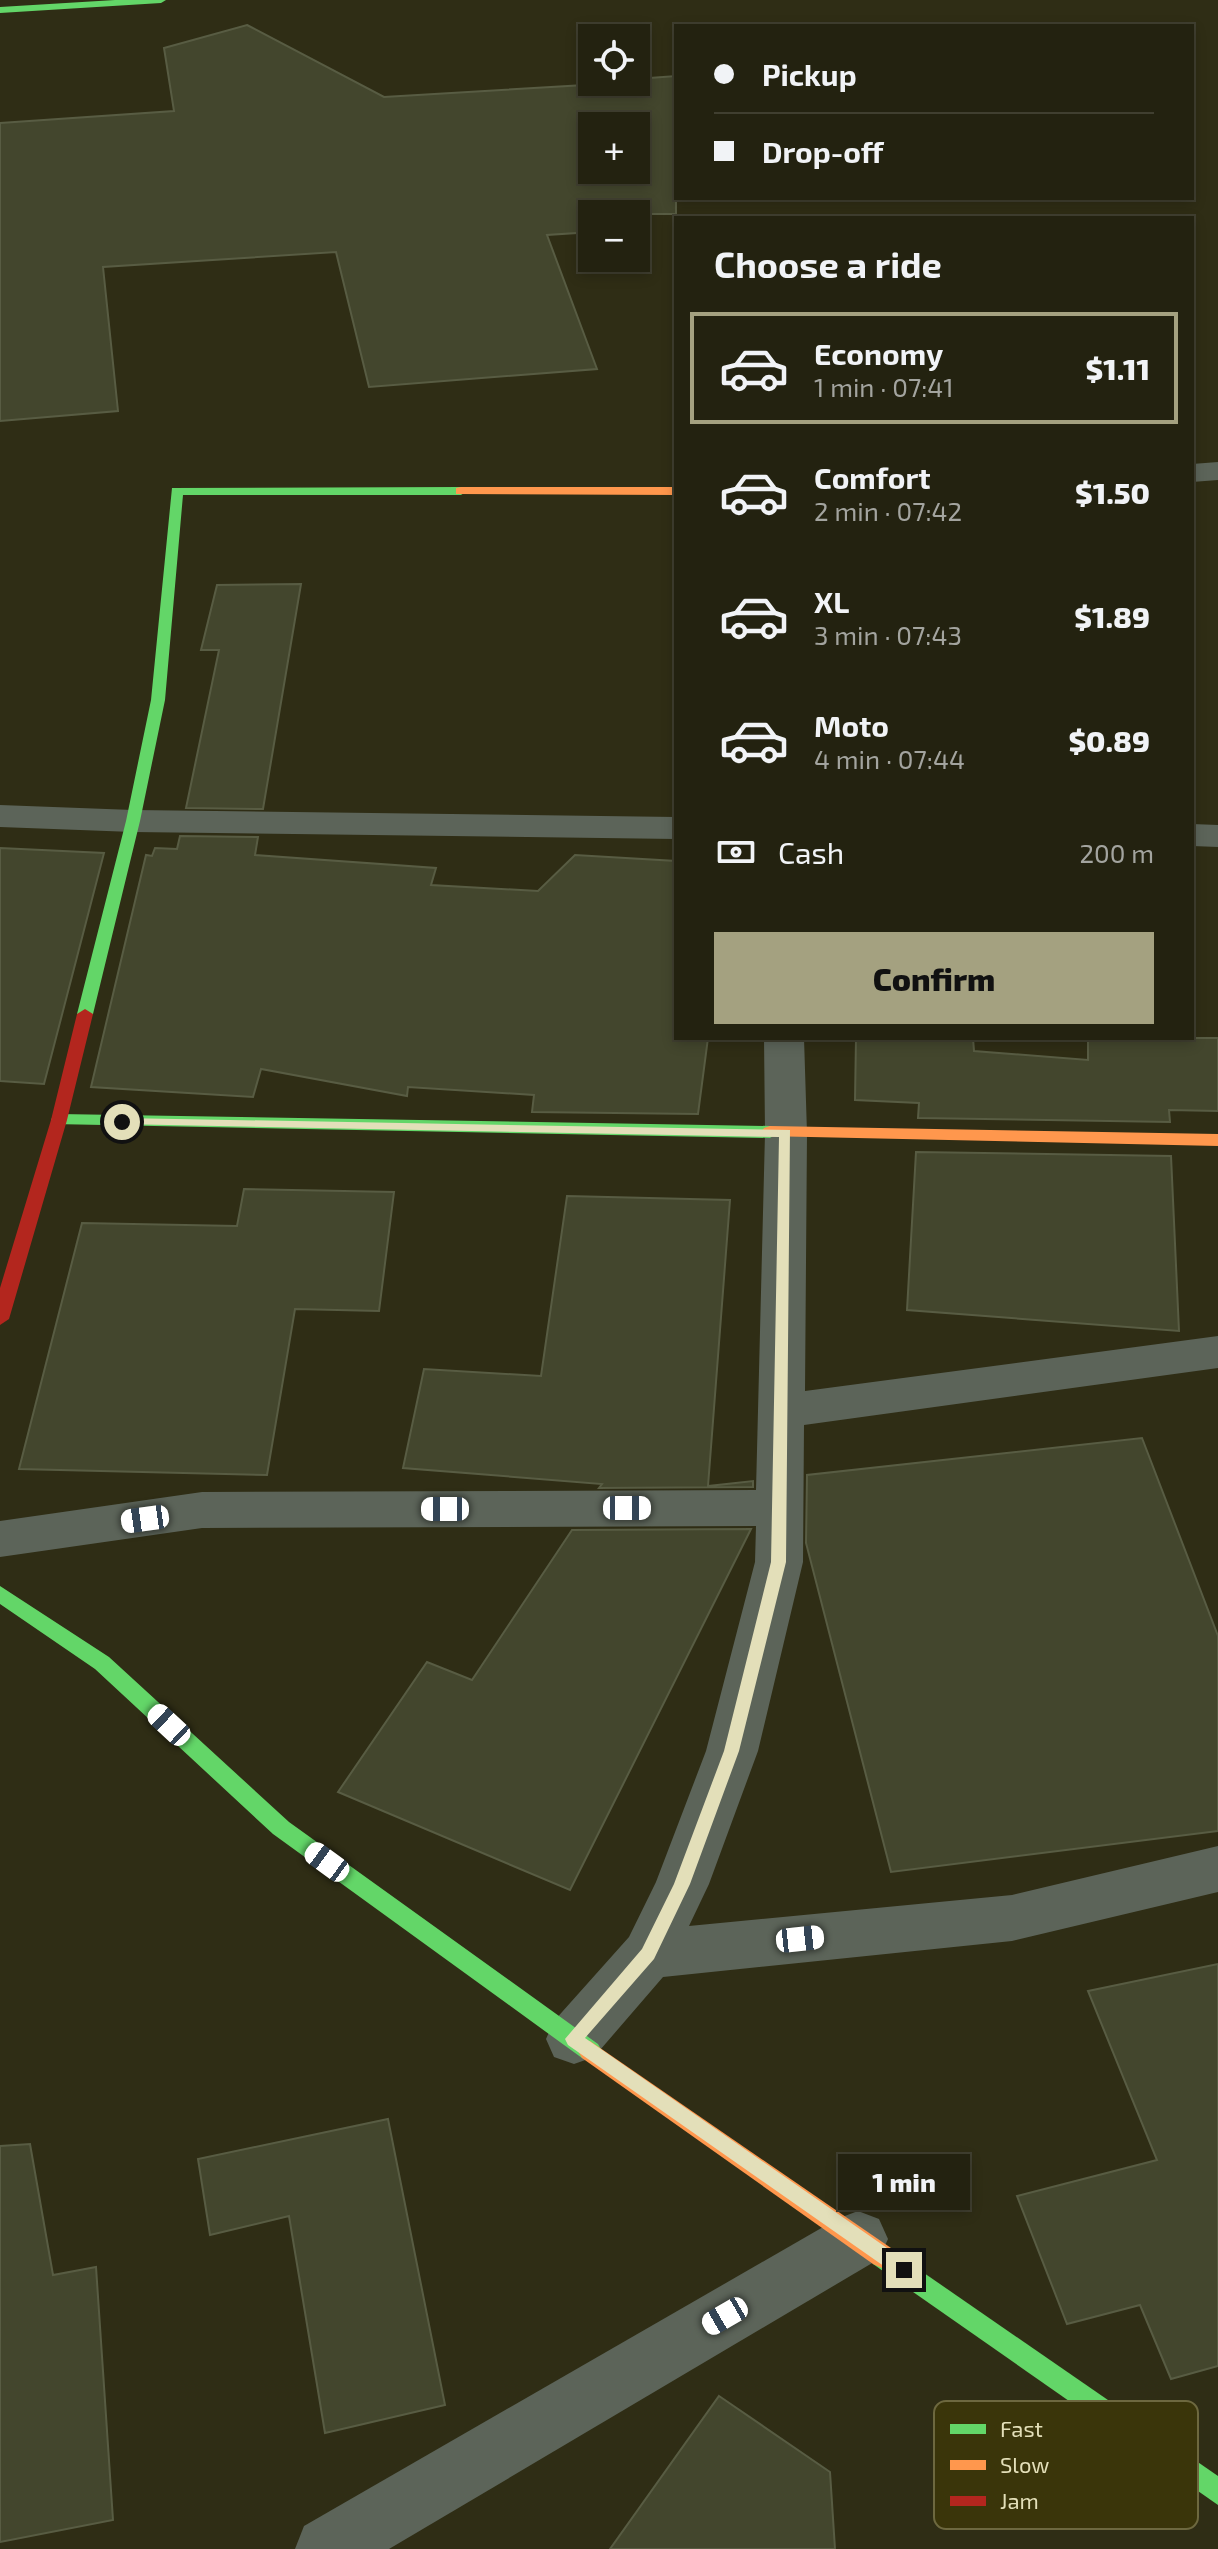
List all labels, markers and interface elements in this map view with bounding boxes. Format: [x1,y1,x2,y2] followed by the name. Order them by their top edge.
[578,24,650,272] map controls
[578,24,650,96] button: locate
[762,56,857,92] text: Pickup
[578,112,650,184] button: +
[762,133,884,169] text: Drop-off
[578,200,650,272] button: −
[714,242,942,285] text: Choose a ride
[718,332,790,404] icon: car
[814,335,943,371] text: Economy
[1086,350,1150,386] text: $1.11
[814,371,954,402] text: 1 min · 07:41
[718,456,790,528] icon: car
[814,459,931,495] text: Comfort
[1075,474,1150,510] text: $1.50
[814,495,962,526] text: 2 min · 07:42
[718,580,790,652] icon: car
[814,583,849,619] text: XL
[1074,598,1150,634] text: $1.89
[814,619,962,650] text: 3 min · 07:43
[718,704,790,776] icon: car
[814,707,889,743] text: Moto
[1068,722,1150,758] text: $0.89
[814,743,965,774] text: 4 min · 07:44
[714,830,758,874] icon: cash
[778,834,844,870] text: Cash
[1079,837,1154,868] text: 200 m
[714,932,1154,1024] button: Confirm
[104,1104,140,1140] route start
[603,1496,651,1520] car
[421,1497,469,1521] car
[120,1504,170,1534] car
[143,1700,195,1750] car
[301,1838,353,1886] car
[775,1925,825,1953] car
[838,2154,970,2210] callout: 1 min
[872,2166,936,2197] text: 1 min
[886,2252,922,2288] route end
[698,2294,752,2338] car
[934,2401,1198,2529] legend
[1000,2415,1043,2441] text: Fast
[1000,2451,1049,2477] text: Slow
[1000,2487,1039,2513] text: Jam

